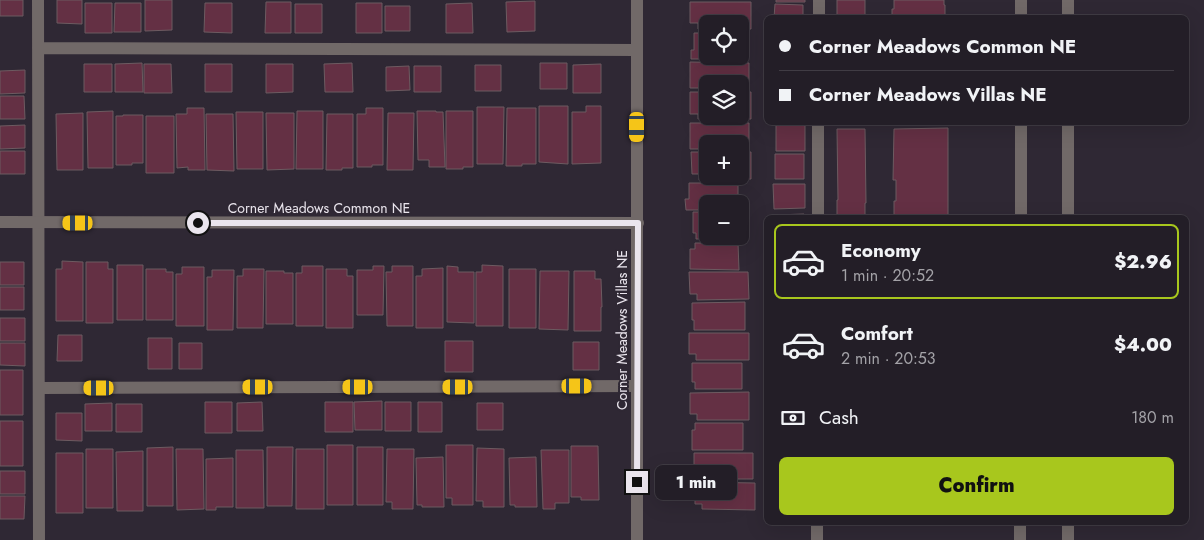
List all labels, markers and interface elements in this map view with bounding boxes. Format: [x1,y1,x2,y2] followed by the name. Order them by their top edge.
[699,15,749,245] map controls
[699,15,749,65] button: locate
[809,33,1076,60] text: Corner Meadows Common NE
[699,75,749,125] button: layers
[809,81,1047,108] text: Corner Meadows Villas NE
[629,112,644,142] car
[699,135,749,185] button: +
[699,195,749,245] button: −
[228,198,410,218] street label: Corner Meadows Common NE
[187,212,209,234] route start
[63,216,93,231] car
[841,237,921,264] text: Economy
[781,239,826,284] icon: car
[1114,248,1172,275] text: $2.96
[612,250,632,410] street label: Corner Meadows Villas NE
[841,264,934,287] text: 1 min · 20:52
[841,320,913,347] text: Comfort
[781,322,826,367] icon: car
[1114,331,1172,358] text: $4.00
[841,347,936,370] text: 2 min · 20:53
[562,379,592,394] car
[243,380,273,395] car
[343,380,373,395] car
[443,380,473,395] car
[84,381,114,396] car
[779,404,807,432] icon: cash
[819,404,859,431] text: Cash
[1131,406,1174,429] text: 180 m
[779,457,1174,515] button: Confirm
[654,464,737,500] callout: 1 min
[626,471,648,493] route end
[676,471,716,494] text: 1 min

